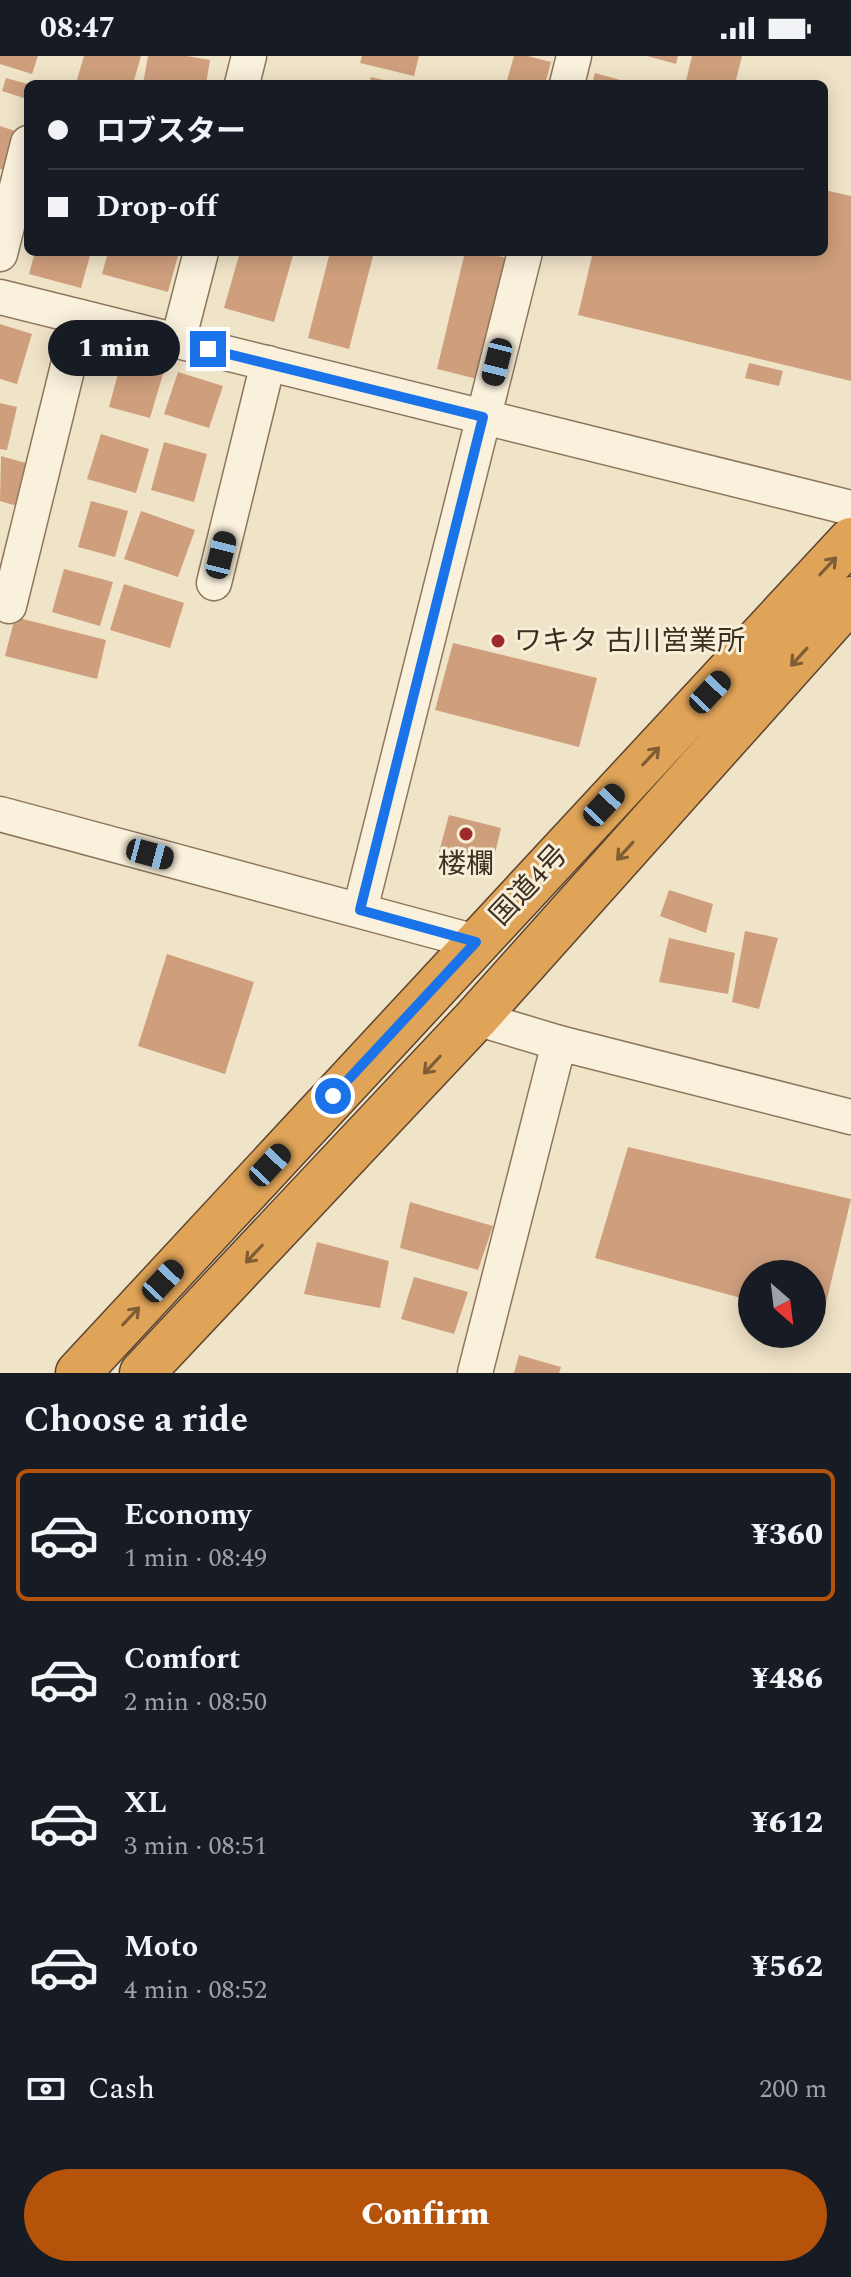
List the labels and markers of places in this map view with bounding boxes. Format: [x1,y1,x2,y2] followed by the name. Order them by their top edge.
[514,620,745,663] place label: ワキタ 古川営業所
[489,632,507,650] marker: ワキタ 古川営業所
[457,825,475,843] marker: 楼欄
[438,843,494,886] place label: 楼欄

